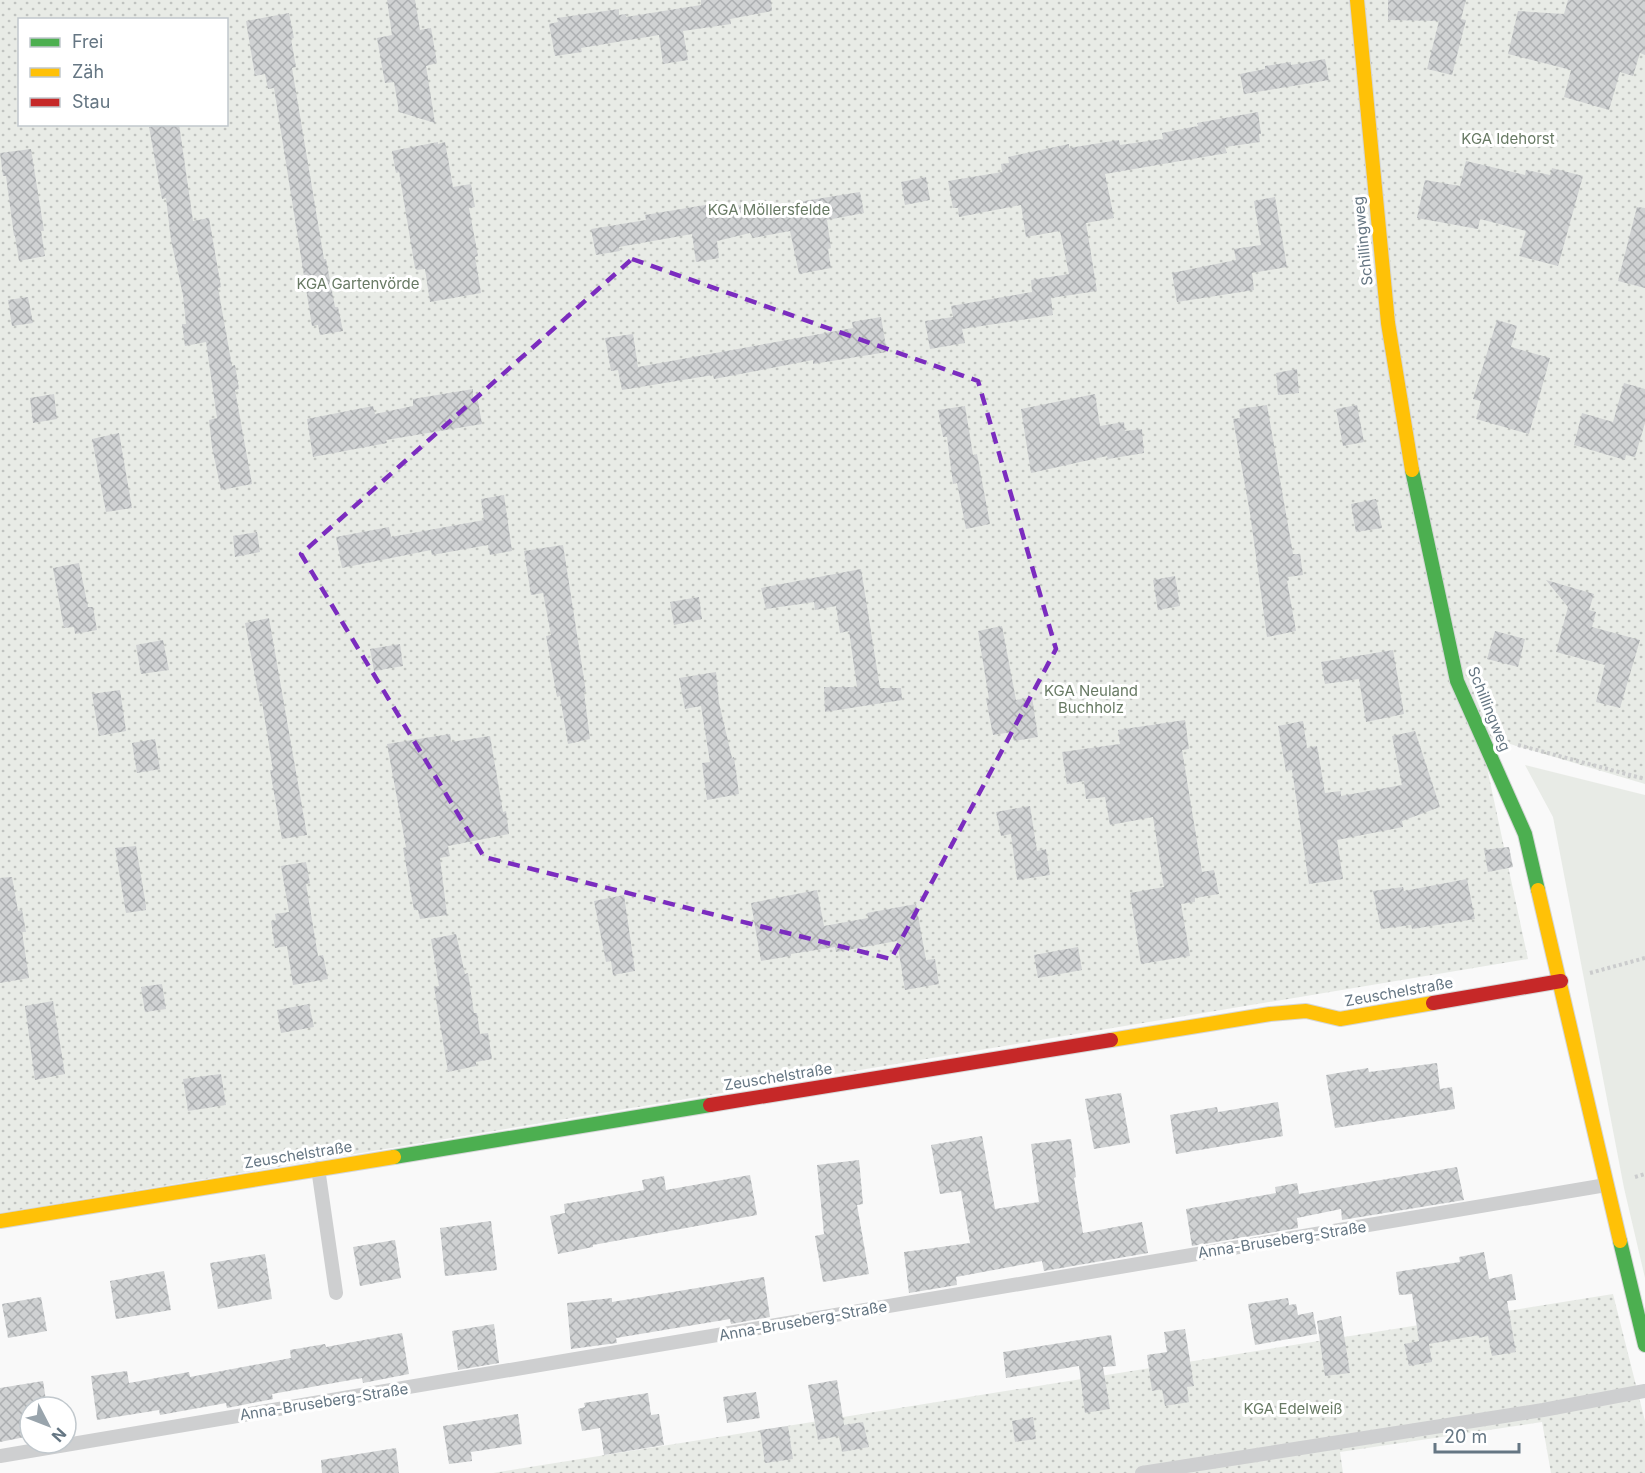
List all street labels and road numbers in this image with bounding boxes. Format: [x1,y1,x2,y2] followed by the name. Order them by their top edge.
[1348,196,1377,287] street label: Schillingweg
[1464,664,1515,754] street label: Schillingweg
[1343,973,1455,1010] street label: Zeuschelstraße
[722,1059,834,1094] street label: Zeuschelstraße
[242,1137,354,1172] street label: Zeuschelstraße
[1196,1217,1368,1262] street label: Anna-Bruseberg-Straße
[717,1296,888,1345] street label: Anna-Bruseberg-Straße
[238,1379,410,1424] street label: Anna-Bruseberg-Straße

